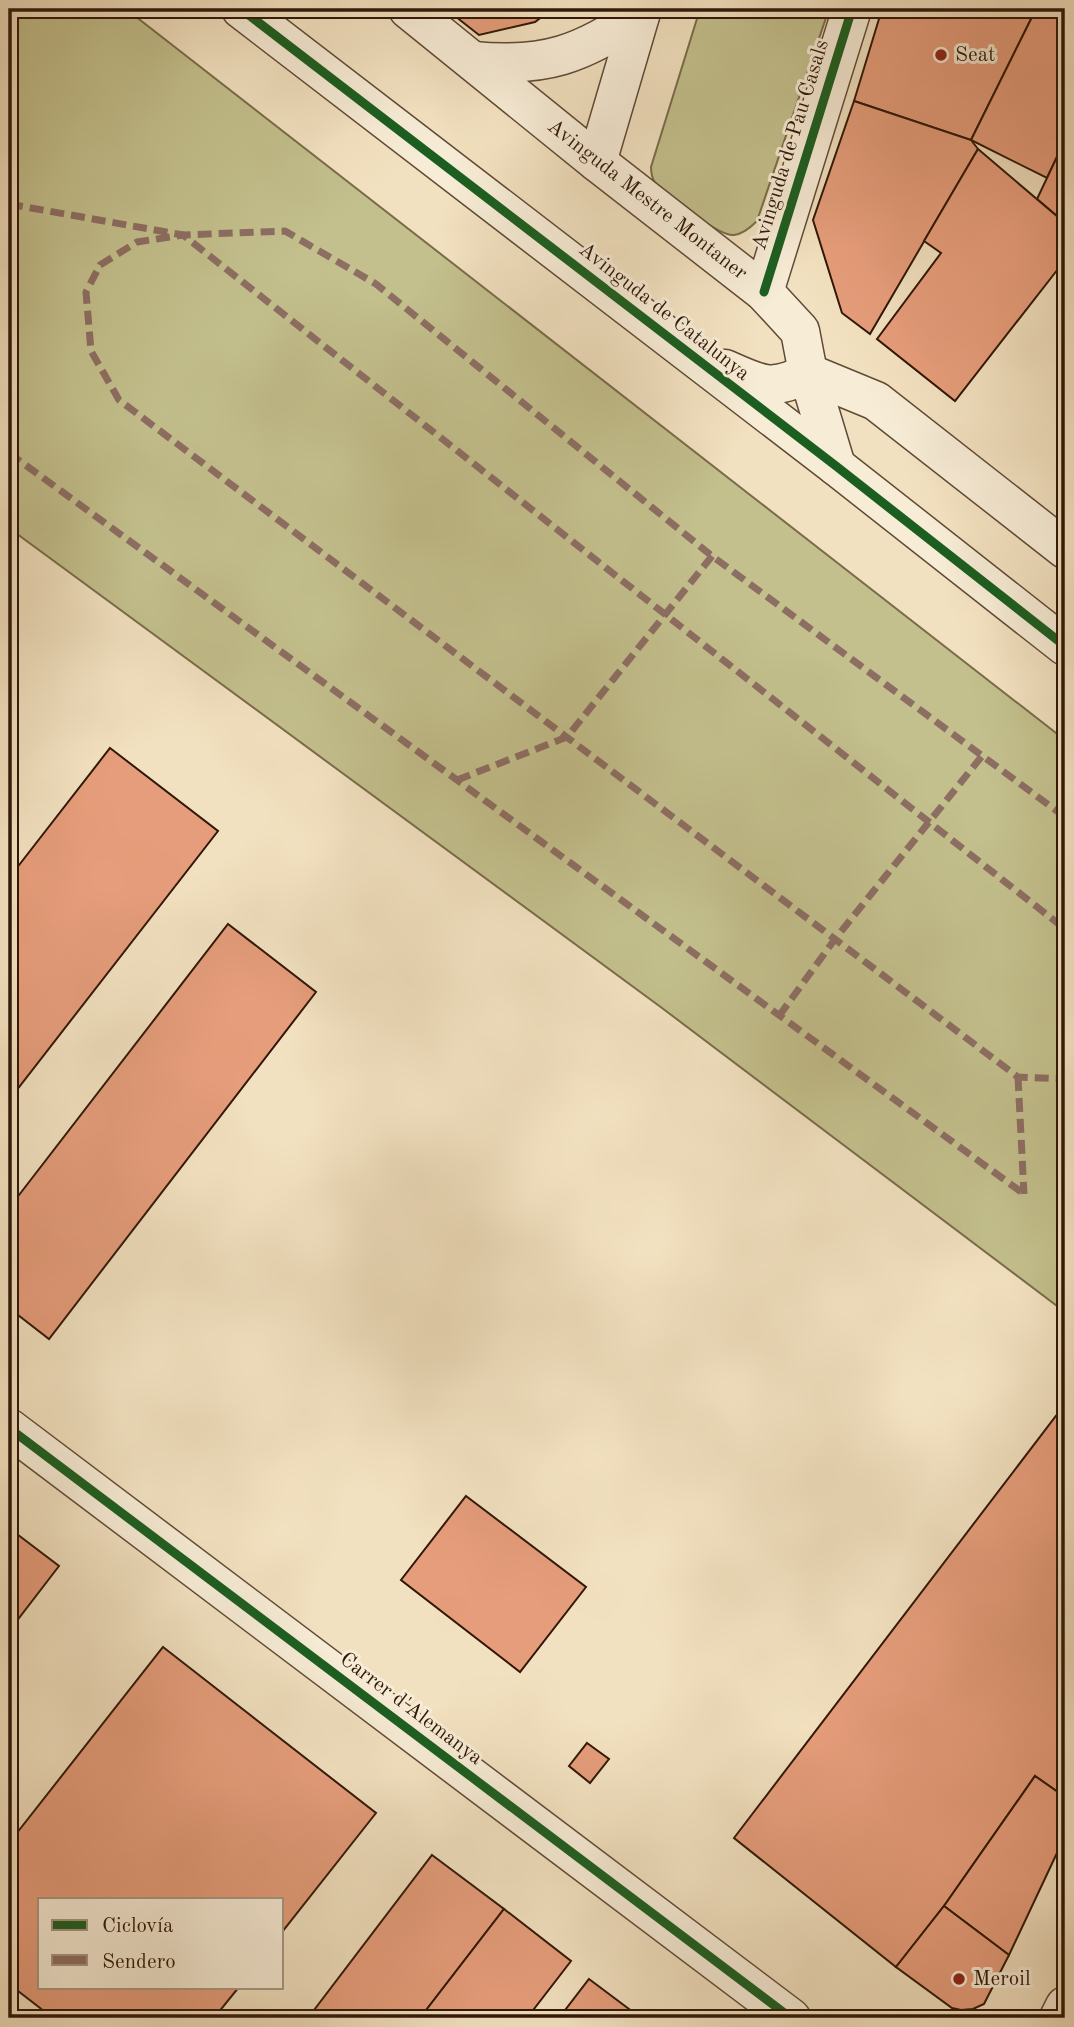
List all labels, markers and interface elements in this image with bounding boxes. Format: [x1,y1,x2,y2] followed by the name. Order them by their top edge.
[749,37,833,253] street label: Avinguda de Pau Casals
[955,45,995,66] place label: Seat
[933,47,949,63] marker: Seat
[543,116,751,285] street label: Avinguda Mestre Montaner
[575,239,753,385] street label: Avinguda de Catalunya
[336,1649,486,1769] street label: Carrer d'Alemanya
[38,1898,284,1988] legend
[102,1916,173,1937] text: Ciclovía
[102,1952,176,1973] text: Sendero
[973,1969,1031,1990] place label: Meroil
[951,1971,967,1987] marker: Meroil

